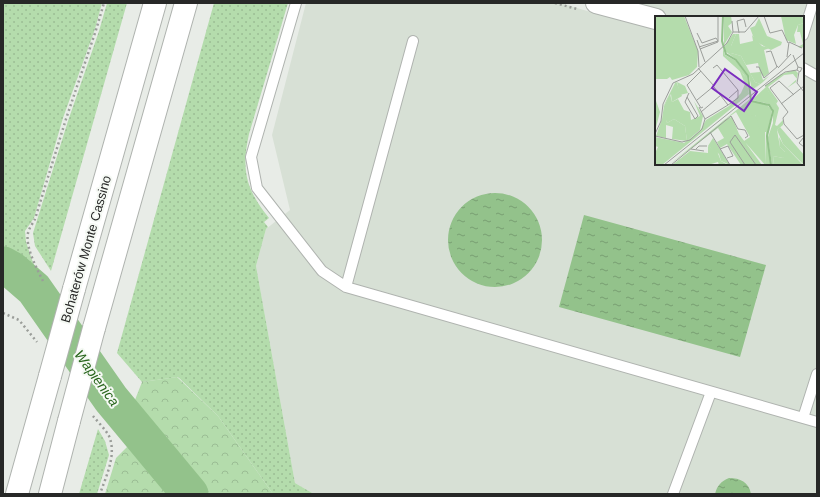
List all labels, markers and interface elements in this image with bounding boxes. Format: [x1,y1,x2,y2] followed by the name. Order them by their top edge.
[655,16,804,165] inset map
[58,174,114,324] street label: Bohaterów Monte Cassino
[71,347,123,409] water label: Wapienica

